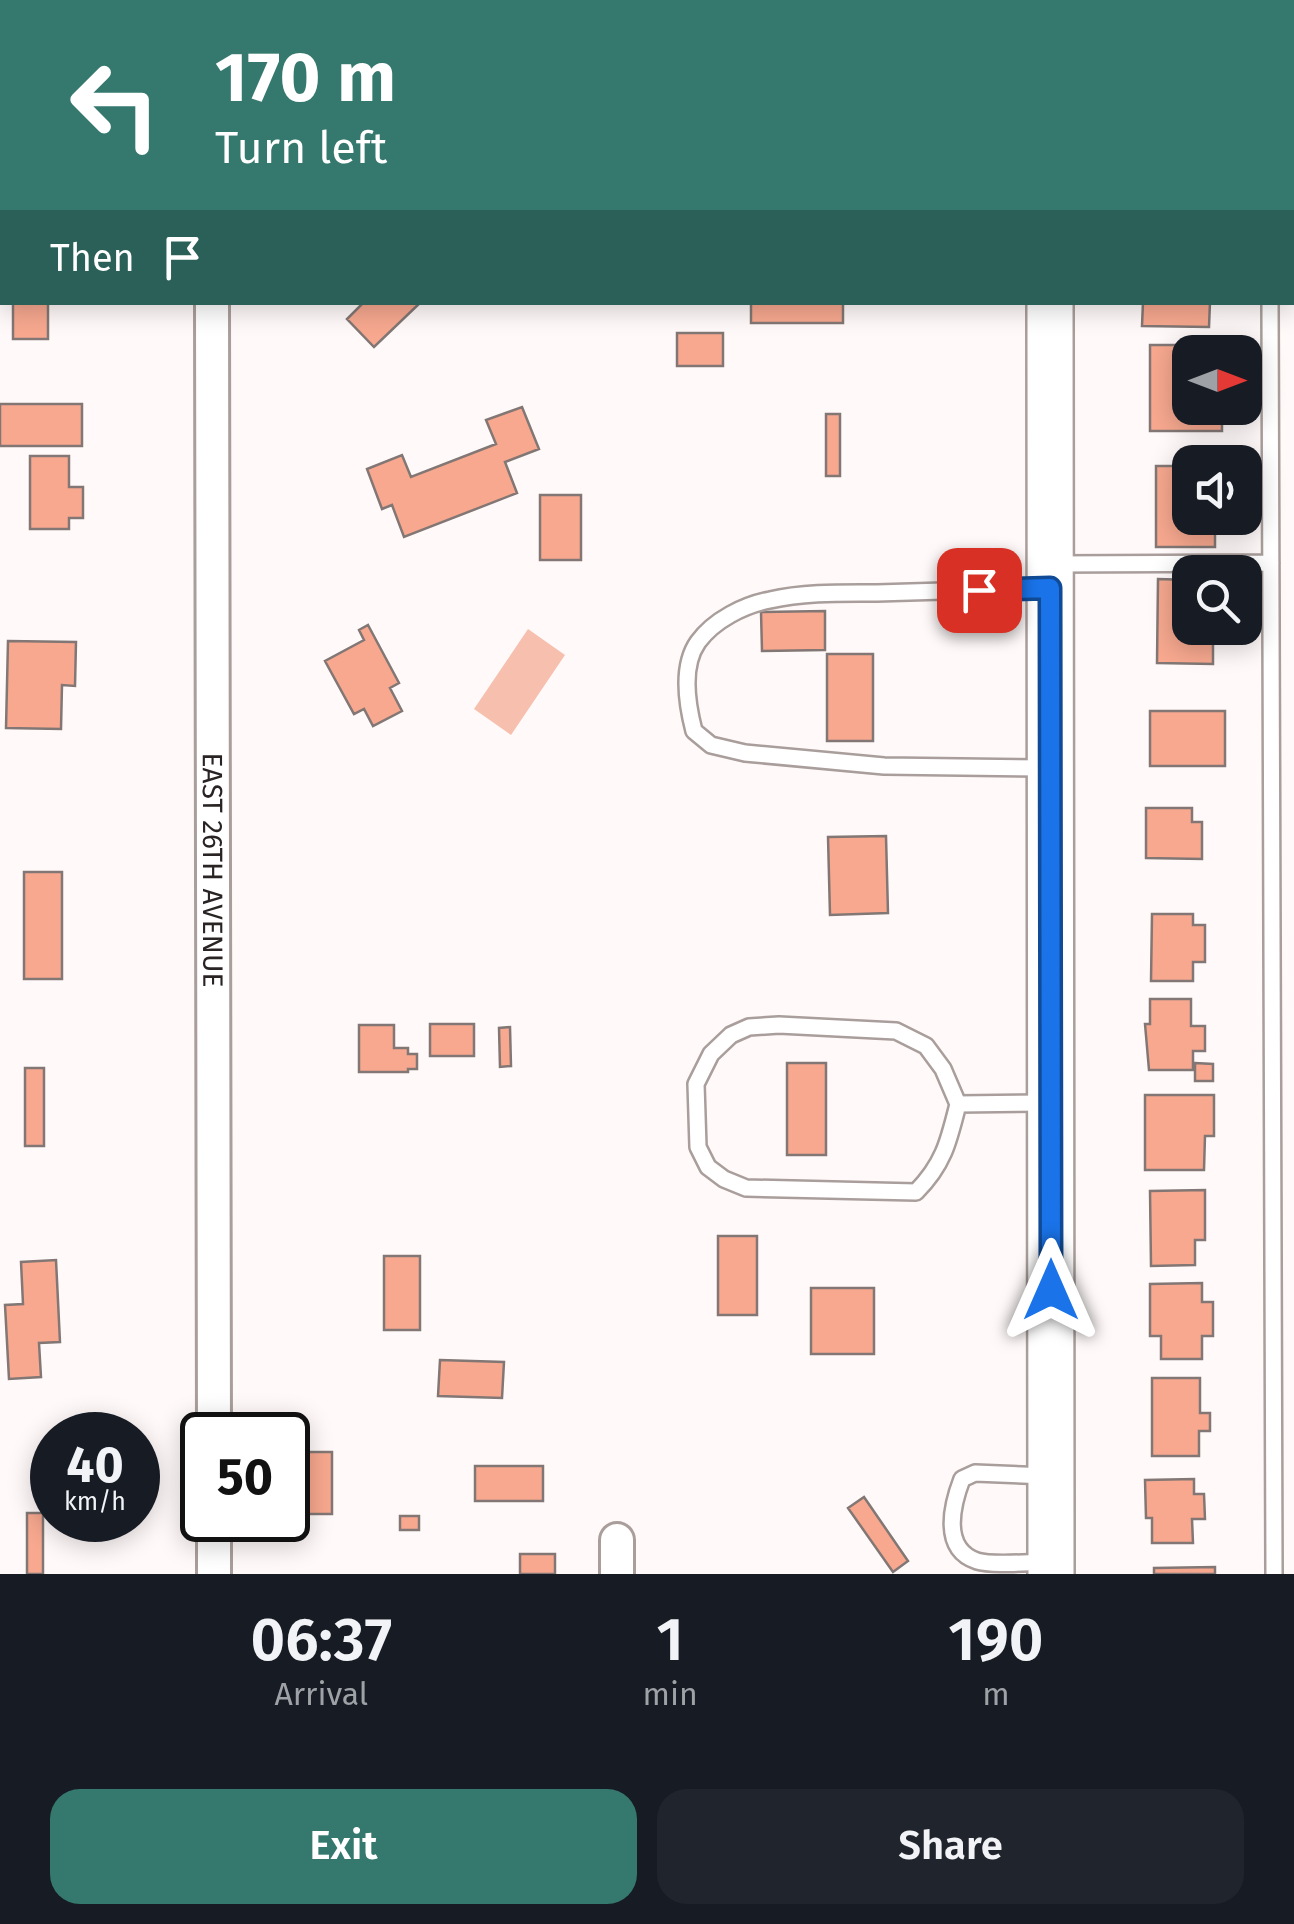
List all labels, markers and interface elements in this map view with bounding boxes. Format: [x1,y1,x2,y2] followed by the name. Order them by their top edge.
[215,36,396,120] text: 170 m
[50,40,180,170] icon: left
[215,121,387,175] text: Turn left
[155,230,210,285] icon: arrive
[50,235,135,281] text: Then
[1172,335,1262,425] north arrow
[1172,335,1262,645] map controls
[1172,445,1262,535] button: sound
[937,548,1022,633] pin
[1172,555,1262,645] button: search
[952,563,1007,618] icon: arrive
[196,753,230,987] street label: EAST 26TH AVENUE
[999,1238,1103,1342] position arrow
[180,1412,310,1542] speed limit sign: 50
[66,1435,124,1495] text: 40
[64,1487,126,1517] text: km/h
[250,1604,392,1676] text: 06:37
[657,1604,684,1676] text: 1
[948,1604,1044,1676] text: 190
[274,1675,368,1713] text: Arrival
[643,1675,698,1713] text: min
[982,1675,1010,1713] text: m
[50,1789,637,1904] button: Exit
[657,1789,1244,1904] button: Share

